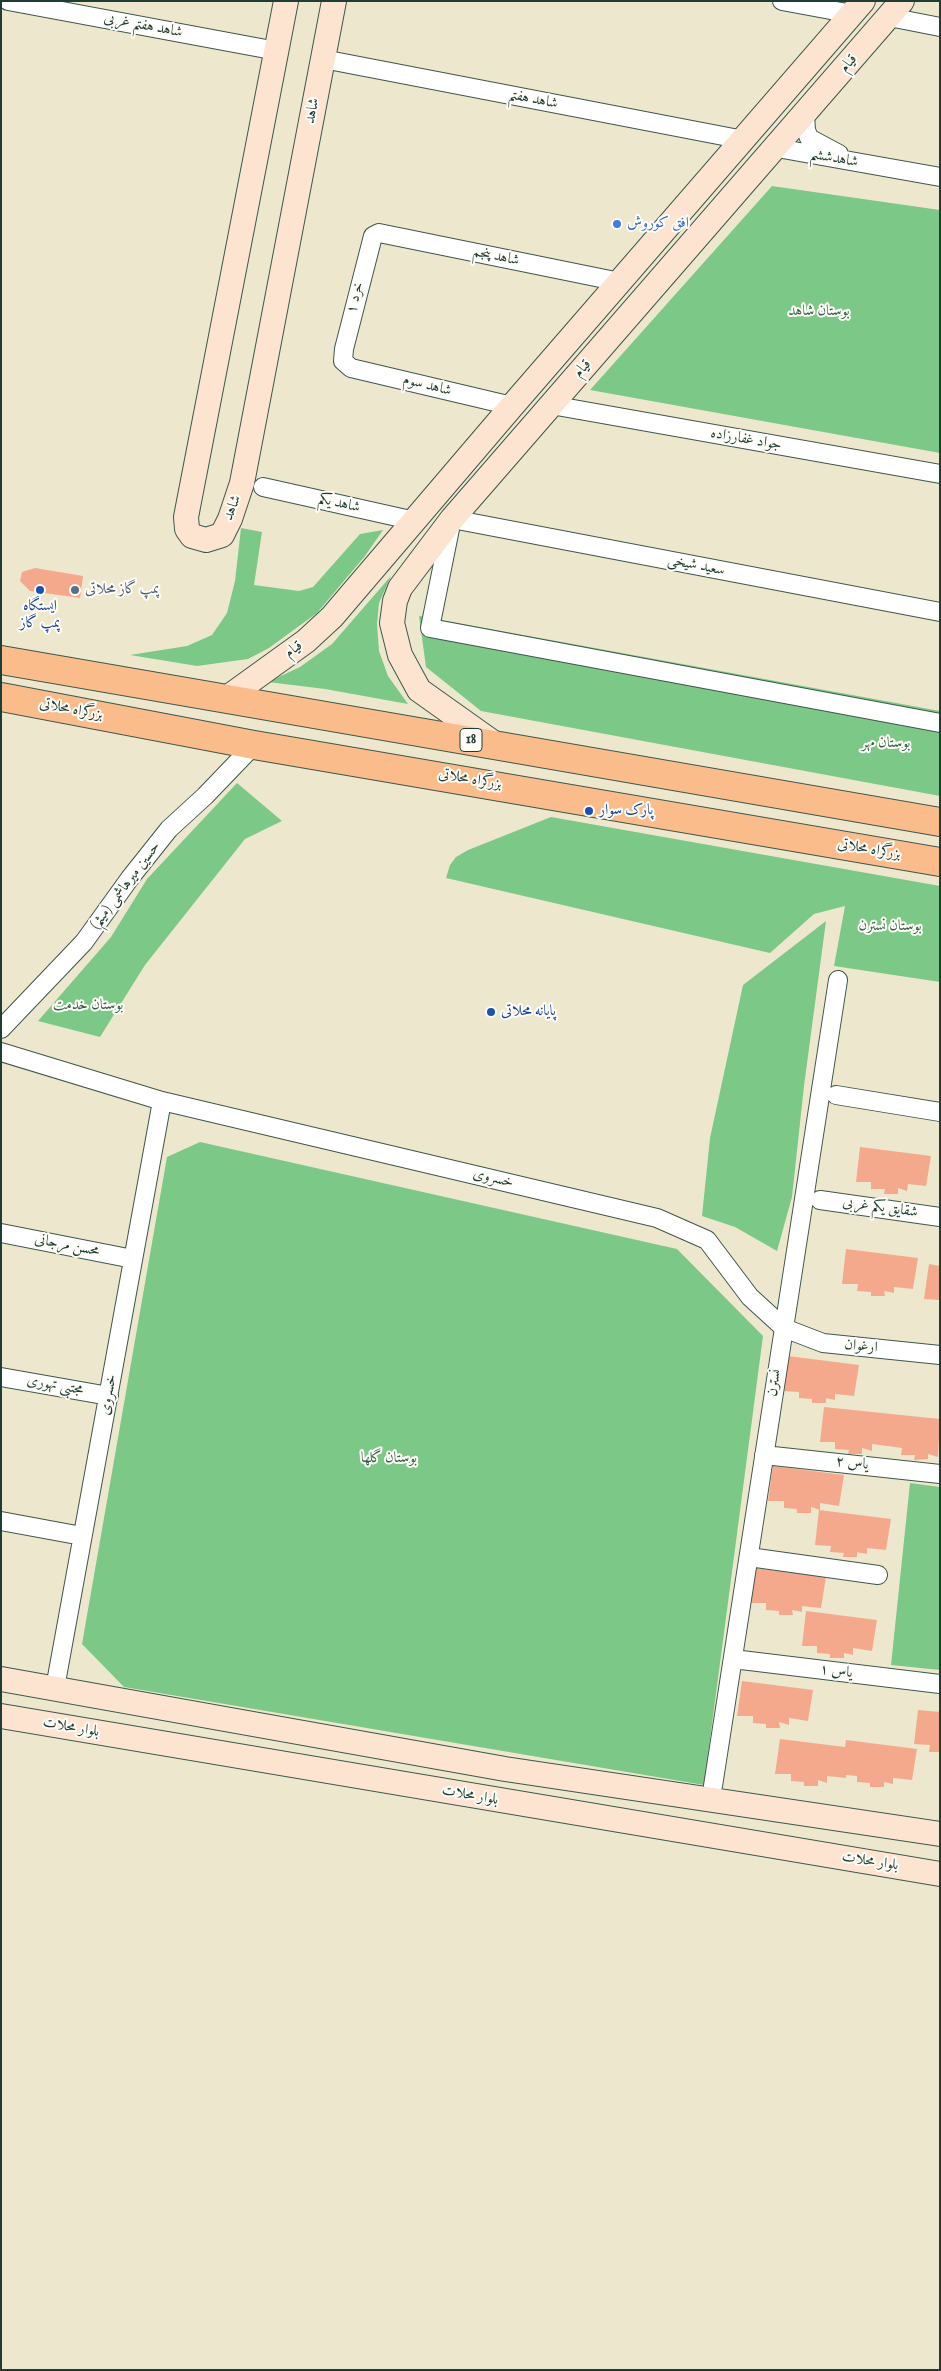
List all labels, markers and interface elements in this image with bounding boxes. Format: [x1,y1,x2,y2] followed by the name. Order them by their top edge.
[102,10,184,42] street label: شاهد هفتم غربی
[836,51,862,77] street label: قیام
[507,86,559,114] street label: شاهد هفتم
[302,97,324,125] street label: شاهد
[809,146,859,172] street label: شاهدششم
[627,215,689,233] place label: افق کوروش
[611,218,623,230] marker: افق کوروش
[471,243,521,271] street label: شاهد پنجم
[343,280,369,316] street label: خرد ۱
[788,303,850,321] park label: بوستان شاهد
[570,356,596,382] street label: قیام
[401,371,453,401] street label: شاهد سوم
[709,425,783,455] street label: جواد غفارزاده
[316,490,362,518] street label: شاهد یکم
[220,493,246,523] street label: شاهد
[666,552,726,580] street label: سعید شیخی
[85,581,159,599] place label: پمپ گاز محلاتی
[34,584,46,596] marker: ایستگاه پمپ گاز
[69,584,81,596] marker: پمپ گاز محلاتی
[20,598,60,633] place label: ایستگاه پمپ گاز
[281,637,307,663] street label: قیام
[38,695,104,725] street label: بزرگراه محلاتی
[460,728,482,752] road number: 18
[862,735,910,753] park label: بوستان مهر
[437,766,503,794] street label: بزرگراه محلاتی
[599,802,653,820] place label: پارک سوار
[583,805,595,817] marker: پارک سوار
[836,836,902,864] street label: بزرگراه محلاتی
[87,839,165,933] street label: حسین میرهاشمی (میثم)
[859,918,921,936] park label: بوستان نسترن
[53,997,123,1015] park label: بوستان خدمت
[501,1003,556,1021] place label: پایانه محلاتی
[485,1006,497,1018] marker: پایانه محلاتی
[471,1166,515,1192] street label: خسروی
[841,1194,919,1222] street label: شقایق یکم غربی
[33,1231,101,1261] street label: محسن مرجانی
[843,1336,879,1358] street label: ارغوان
[764,1368,786,1398] street label: نسترن
[25,1372,85,1400] street label: مجتبی تهوری
[97,1373,121,1417] street label: خسروی
[361,1450,417,1468] park label: بوستان گلها
[835,1453,869,1475] street label: یاس ۲
[818,1661,854,1683] street label: یاس ۱
[41,1714,101,1742] street label: بلوار محلات
[440,1782,500,1810] street label: بلوار محلات
[840,1849,900,1875] street label: بلوار محلات

